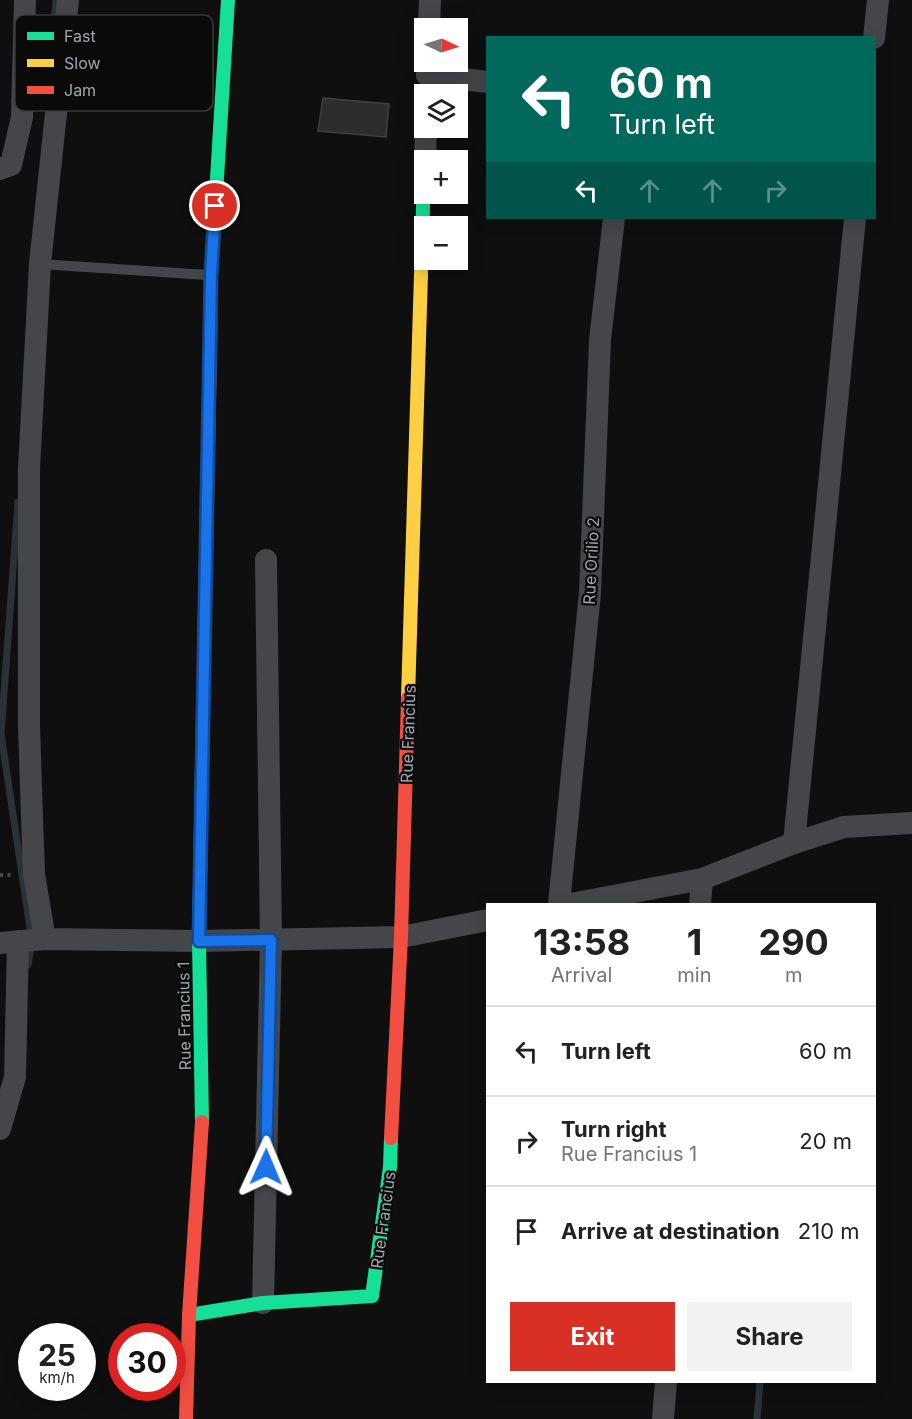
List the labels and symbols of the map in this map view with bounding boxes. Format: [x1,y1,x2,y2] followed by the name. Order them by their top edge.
[15,15,213,111] legend
[414,18,468,72] north arrow
[64,26,96,46] text: Fast
[64,53,101,73] text: Slow
[64,80,96,100] text: Jam
[189,180,240,231] pin
[579,517,603,605] street label: Rue Orilio 2
[396,685,420,783] street label: Rue Francius
[173,961,195,1071] street label: Rue Francius 1
[234,1135,298,1199] position arrow
[366,1170,400,1270] street label: Rue Francius
[108,1323,186,1401] speed limit sign: 30

